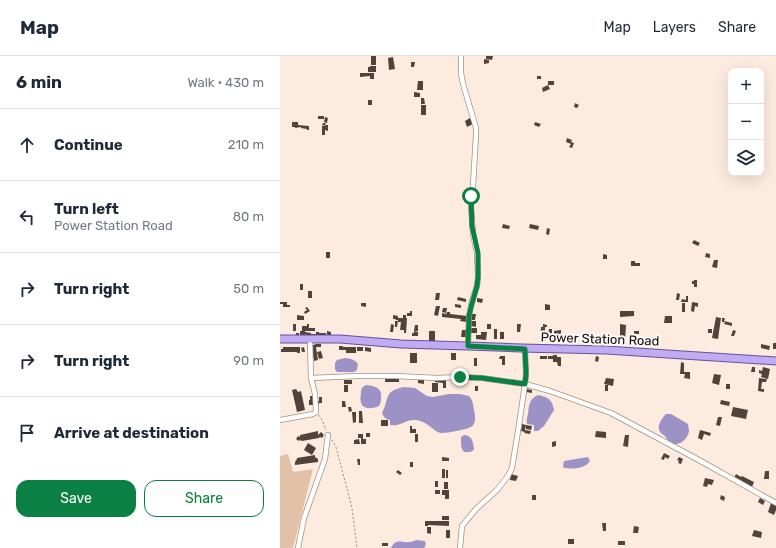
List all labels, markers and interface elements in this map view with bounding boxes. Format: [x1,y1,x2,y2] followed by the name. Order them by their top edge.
[20,16,59,39] text: Map
[604,19,631,36] text: Map
[653,19,696,36] text: Layers
[718,19,756,36] text: Share
[728,68,764,176] map controls
[728,68,764,104] button: +
[16,72,62,92] text: 6 min
[187,75,264,90] text: Walk · 430 m
[728,104,764,140] button: −
[16,134,38,156] icon: ahead
[54,136,123,154] text: Continue
[228,137,264,152] text: 210 m
[728,140,764,176] button: layers
[462,187,480,205] route start
[54,200,119,218] text: Turn left
[16,206,38,228] icon: left
[233,209,264,224] text: 80 m
[54,218,173,233] text: Power Station Road
[16,278,38,300] icon: right
[54,280,129,298] text: Turn right
[233,281,264,296] text: 50 m
[540,329,660,349] street label: Power Station Road
[16,350,38,372] icon: right
[54,352,129,370] text: Turn right
[233,353,264,368] text: 90 m
[451,368,469,386] route end
[16,422,38,444] icon: arrive
[54,424,209,442] text: Arrive at destination
[16,480,136,517] button: Save
[144,480,264,517] button: Share

